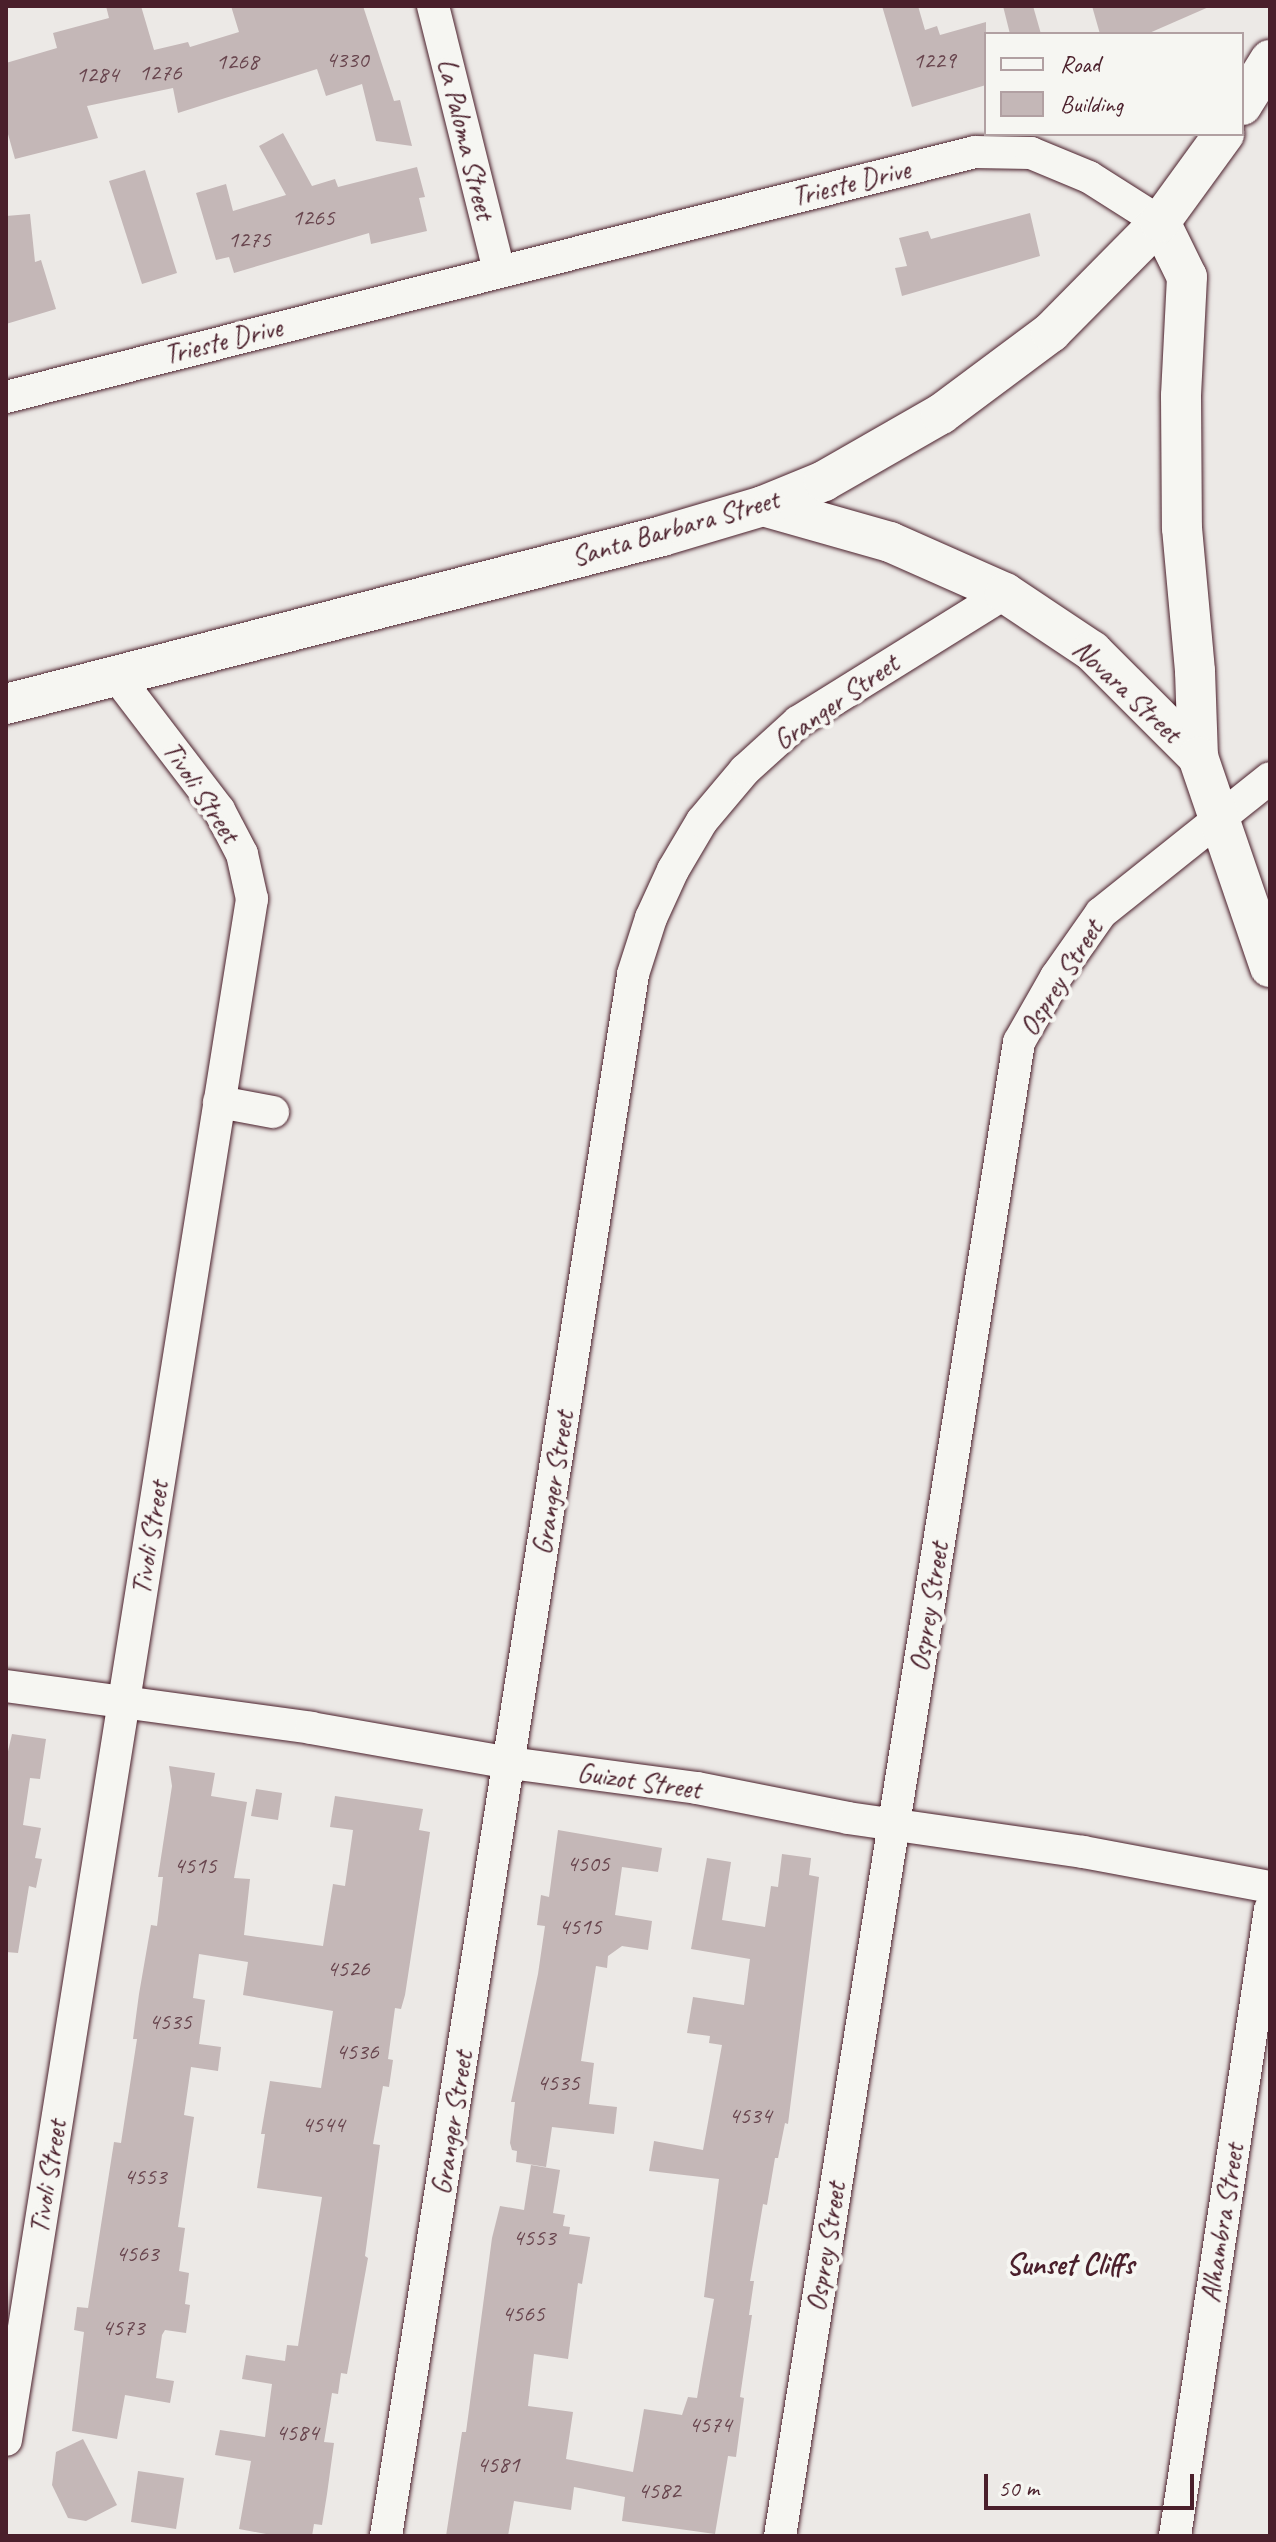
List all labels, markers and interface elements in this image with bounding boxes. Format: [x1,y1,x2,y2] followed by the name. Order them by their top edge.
[984,32,1244,136] legend
[325,46,369,74] house number: 4330
[912,47,956,75] house number: 1229
[215,48,259,76] house number: 1268
[1060,49,1100,79] text: Road
[430,54,502,224] street label: La Paloma Street
[138,59,182,87] house number: 1276
[75,61,119,89] house number: 1284
[1060,89,1123,119] text: Building
[789,152,913,214] street label: Trieste Drive
[291,204,335,232] house number: 1265
[227,226,271,254] house number: 1275
[161,310,285,372] street label: Trieste Drive
[567,482,783,574] street label: Santa Barbara Street
[1066,632,1188,750] street label: Novara Street
[767,647,905,757] street label: Granger Street
[155,735,247,849] street label: Tivoli Street
[1012,914,1110,1042] street label: Osprey Street
[525,1409,581,1557] street label: Granger Street
[124,1478,176,1598] street label: Tivoli Street
[902,1540,956,1674] street label: Osprey Street
[575,1756,703,1806] street label: Guizot Street
[566,1850,610,1878] house number: 4505
[173,1852,217,1880] house number: 4515
[558,1913,602,1941] house number: 4515
[326,1955,370,1983] house number: 4526
[148,2008,192,2036] house number: 4535
[335,2038,379,2066] house number: 4536
[424,2049,480,2197] street label: Granger Street
[536,2069,580,2097] house number: 4535
[728,2102,772,2130] house number: 4534
[301,2111,345,2139] house number: 4544
[22,2117,74,2237] street label: Tivoli Street
[1193,2141,1251,2305] street label: Alhambra Street
[123,2163,167,2191] house number: 4553
[799,2180,853,2314] street label: Osprey Street
[512,2224,556,2252] house number: 4553
[115,2240,159,2268] house number: 4563
[1006,2246,1134,2282] district label: Sunset Cliffs
[501,2300,545,2328] house number: 4565
[101,2314,145,2342] house number: 4573
[688,2411,732,2439] house number: 4574
[275,2419,319,2447] house number: 4584
[476,2451,520,2479] house number: 4581
[988,2458,1198,2508] scale bar
[998,2473,1039,2503] text: 50 m
[637,2477,681,2505] house number: 4582

